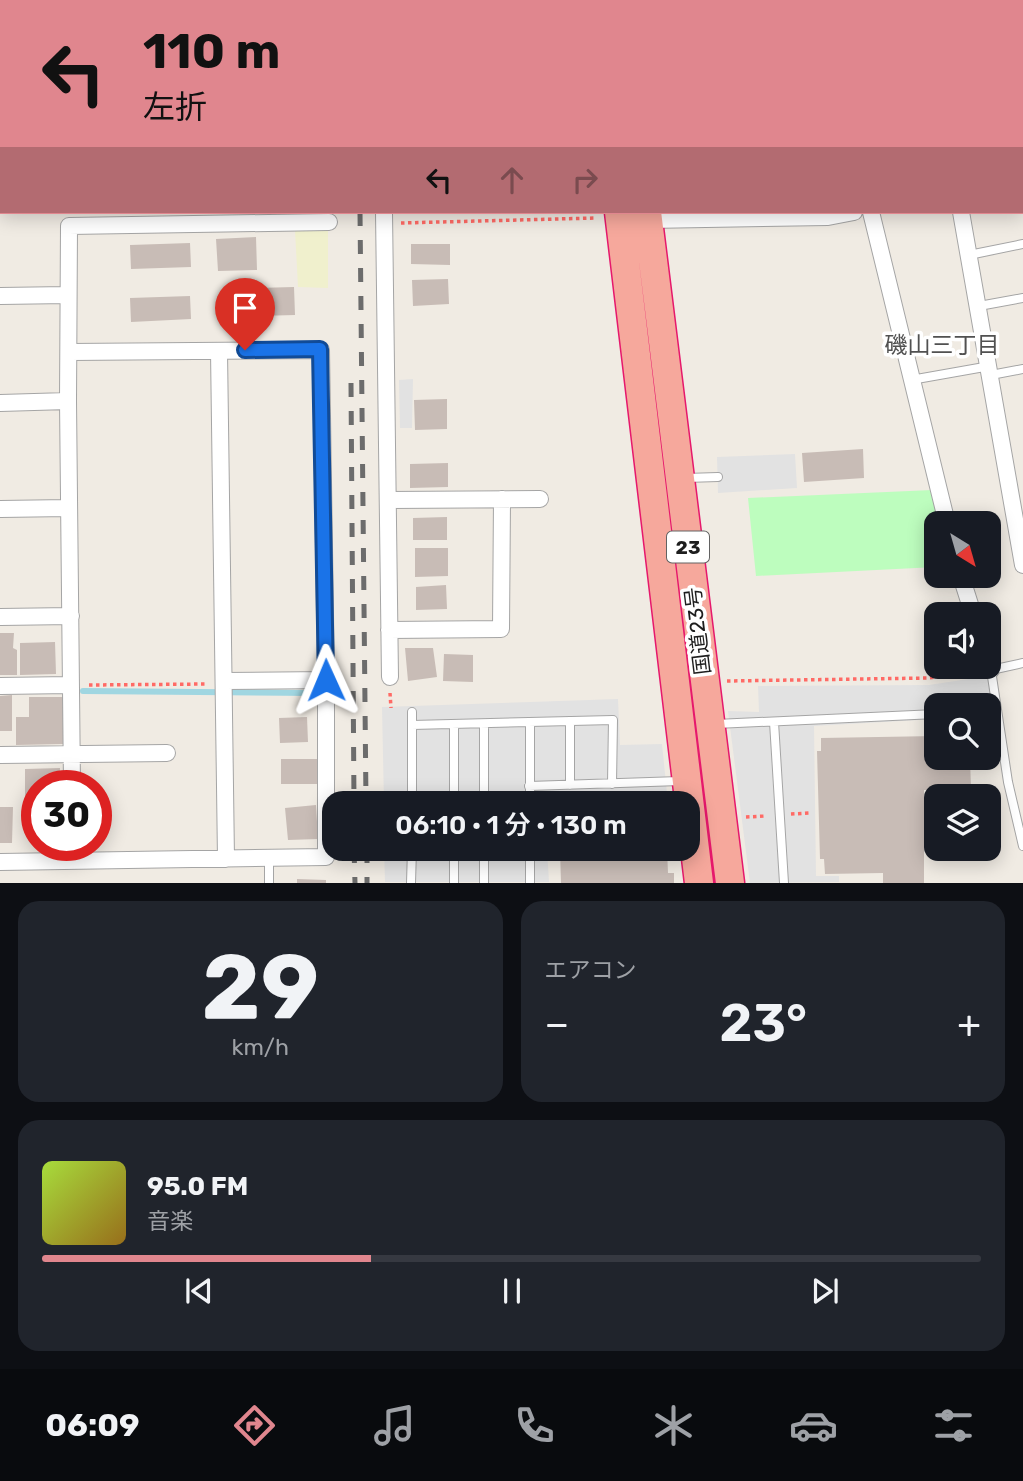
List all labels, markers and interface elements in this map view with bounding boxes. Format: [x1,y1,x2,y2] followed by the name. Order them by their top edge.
[143,22,280,80] text: 110 m
[28,28,119,119] icon: left
[143,88,207,126] text: 左折
[420,161,458,199] icon: left
[493,161,531,199] icon: ahead
[566,161,604,199] icon: right
[215,278,275,350] pin
[226,289,264,327] icon: arrive
[885,331,1000,359] district label: 磯山三丁目
[924,511,1001,588] north arrow
[924,511,1001,861] map controls
[667,532,709,562] road number: 23
[680,586,715,676] street label: 国道23号
[924,602,1001,679] button: sound
[289,643,363,717] position arrow
[924,693,1001,770] button: search
[21,770,112,861] speed limit sign: 30
[924,784,1001,861] button: layers
[395,810,627,841] text: 06:10 · 1 分 · 130 m
[202,933,319,1041] text: 29
[545,956,637,984] text: エアコン
[720,992,807,1054] text: 23°
[545,1001,569,1047] text: −
[957,1001,981,1047] text: +
[232,1033,289,1061] text: km/h
[147,1171,248,1202] text: 95.0 FM
[147,1207,193,1235] text: 音楽
[180,1272,218,1310] icon: previous
[493,1272,531,1310] icon: pause
[806,1272,844,1310] icon: next
[230,1401,279,1450] icon: directions
[370,1401,419,1450] icon: music
[510,1401,559,1450] icon: phone
[649,1401,698,1450] icon: climate
[789,1401,838,1450] icon: car
[929,1401,978,1450] icon: filters
[45,1406,140,1444] text: 06:09

